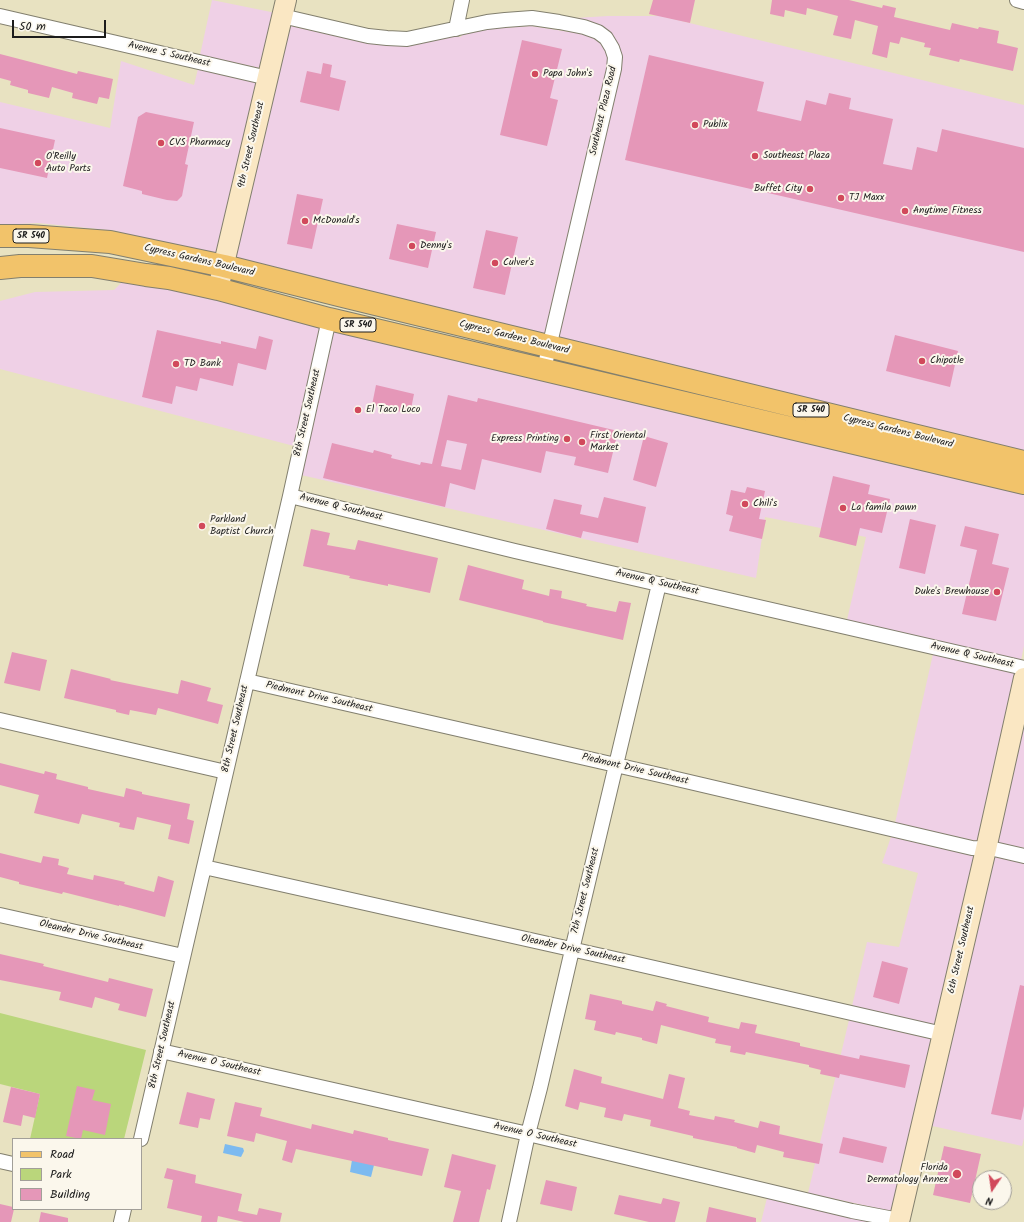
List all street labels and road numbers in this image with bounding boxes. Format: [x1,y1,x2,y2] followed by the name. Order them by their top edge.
[127,40,211,70] street label: Avenue S Southeast
[588,65,620,157] street label: Southeast Plaza Road
[236,100,268,190] street label: 9th Street Southeast
[13,229,49,243] road number: SR 540
[143,242,255,280] street label: Cypress Gardens Boulevard
[340,318,376,332] road number: SR 540
[458,319,570,357] street label: Cypress Gardens Boulevard
[292,368,324,458] street label: 8th Street Southeast
[793,403,829,417] road number: SR 540
[842,413,954,451] street label: Cypress Gardens Boulevard
[298,492,384,524] street label: Avenue Q Southeast
[614,568,700,598] street label: Avenue Q Southeast
[929,641,1015,671] street label: Avenue Q Southeast
[265,680,373,716] street label: Piedmont Drive Southeast
[220,684,252,774] street label: 8th Street Southeast
[581,752,689,788] street label: Piedmont Drive Southeast
[569,847,603,935] street label: 7th Street Southeast
[946,905,978,995] street label: 6th Street Southeast
[38,918,144,954] street label: Oleander Drive Southeast
[520,933,626,967] street label: Oleander Drive Southeast
[147,1000,179,1090] street label: 8th Street Southeast
[176,1049,262,1079] street label: Avenue O Southeast
[492,1121,578,1151] street label: Avenue O Southeast

